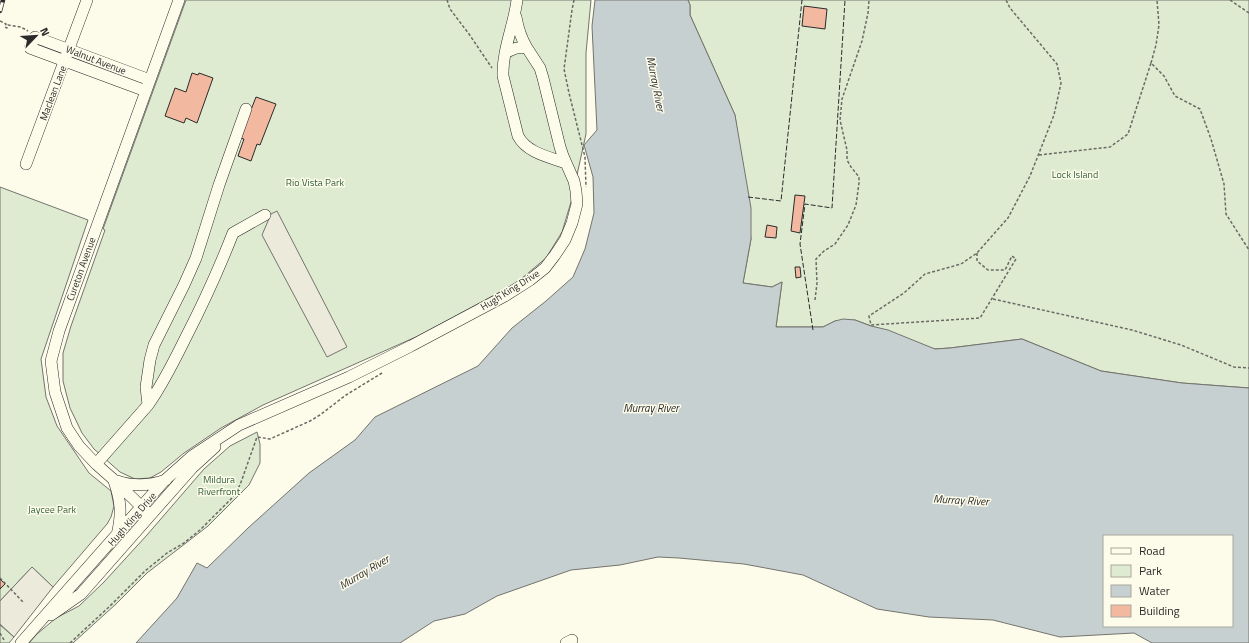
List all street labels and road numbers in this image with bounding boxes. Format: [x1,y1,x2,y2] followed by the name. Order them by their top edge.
[64,42,128,78] street label: Walnut Avenue
[36,63,70,123] street label: Maclean Lane
[63,235,99,303] street label: Cureton Avenue
[478,266,542,314] street label: Hugh King Drive
[104,489,160,549] street label: Hugh King Drive

